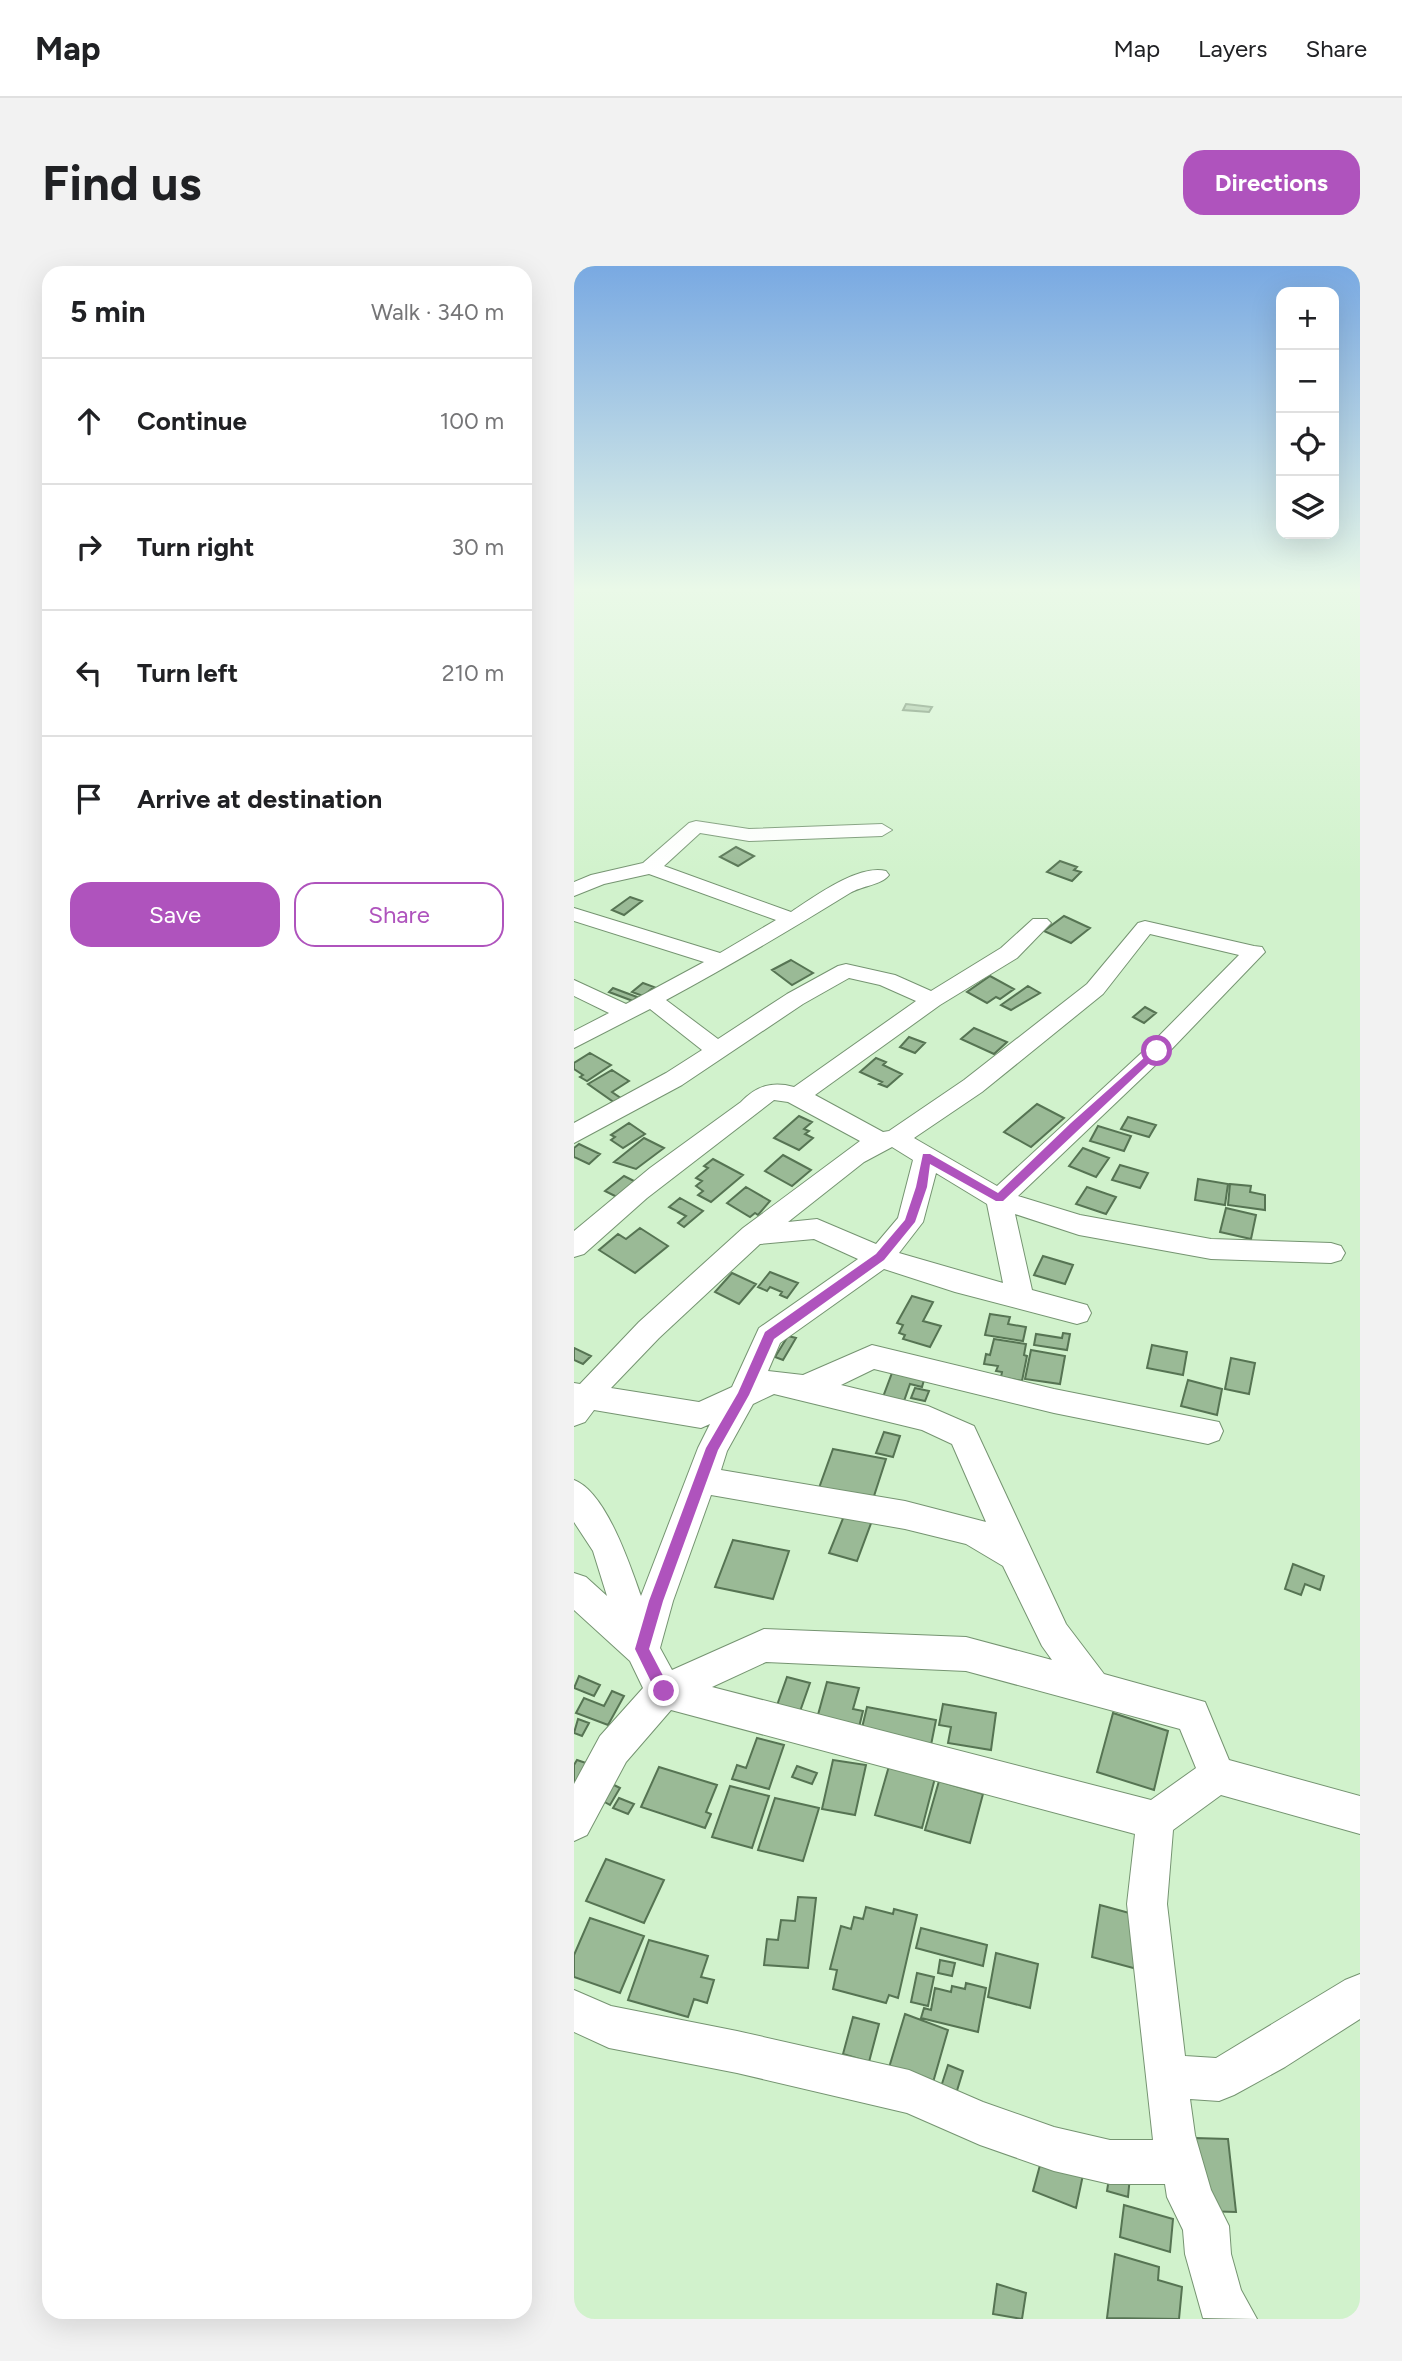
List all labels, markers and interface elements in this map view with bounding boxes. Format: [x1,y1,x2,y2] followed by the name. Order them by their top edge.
[35,29,101,68] text: Map
[1113,34,1160,63] text: Map
[1198,34,1267,63] text: Layers
[1305,34,1367,63] text: Share
[1183,150,1360,215] button: Directions
[42,153,201,212] text: Find us
[1276,287,1339,539] map controls
[1276,287,1339,350] button: +
[70,293,146,330] text: 5 min
[371,298,504,326] text: Walk · 340 m
[1276,350,1339,413] button: −
[70,402,108,440] icon: ahead
[137,405,247,437] text: Continue
[440,407,504,435] text: 100 m
[1276,413,1339,476] button: locate
[1276,476,1339,539] button: layers
[70,528,108,566] icon: right
[137,531,254,563] text: Turn right
[451,533,504,561] text: 30 m
[70,654,108,692] icon: left
[137,657,238,689] text: Turn left
[442,659,504,687] text: 210 m
[70,780,108,818] icon: arrive
[137,783,382,815] text: Arrive at destination
[70,882,280,947] button: Save
[294,882,504,947] button: Share
[1141,1035,1172,1066] route start
[648,1675,679,1706] route end

